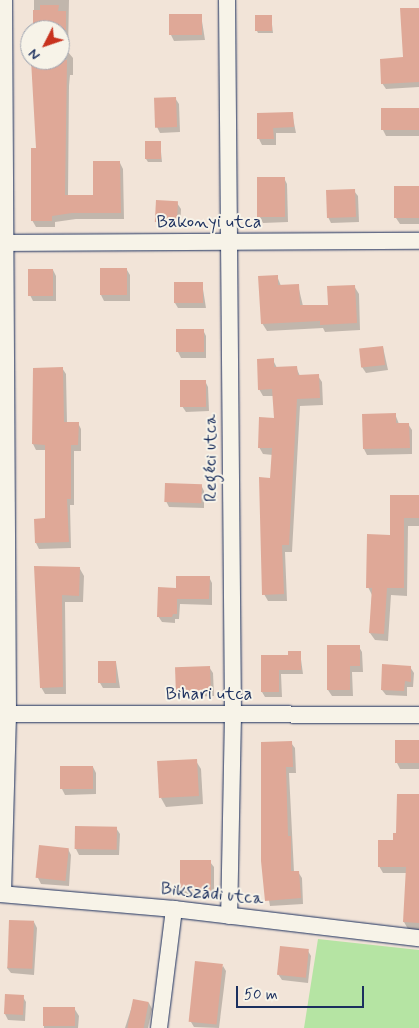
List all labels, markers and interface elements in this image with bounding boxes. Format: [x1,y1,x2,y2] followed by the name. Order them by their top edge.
[20,20,70,70] north arrow
[25,45,44,64] text: N
[156,211,262,233] street label: Bakonyi utca
[200,414,222,502] street label: Regéci utca
[166,683,252,705] street label: Bihari utca
[160,878,264,910] street label: Bikszádi utca
[239,976,366,1008] scale bar
[244,985,278,1005] text: 50 m

